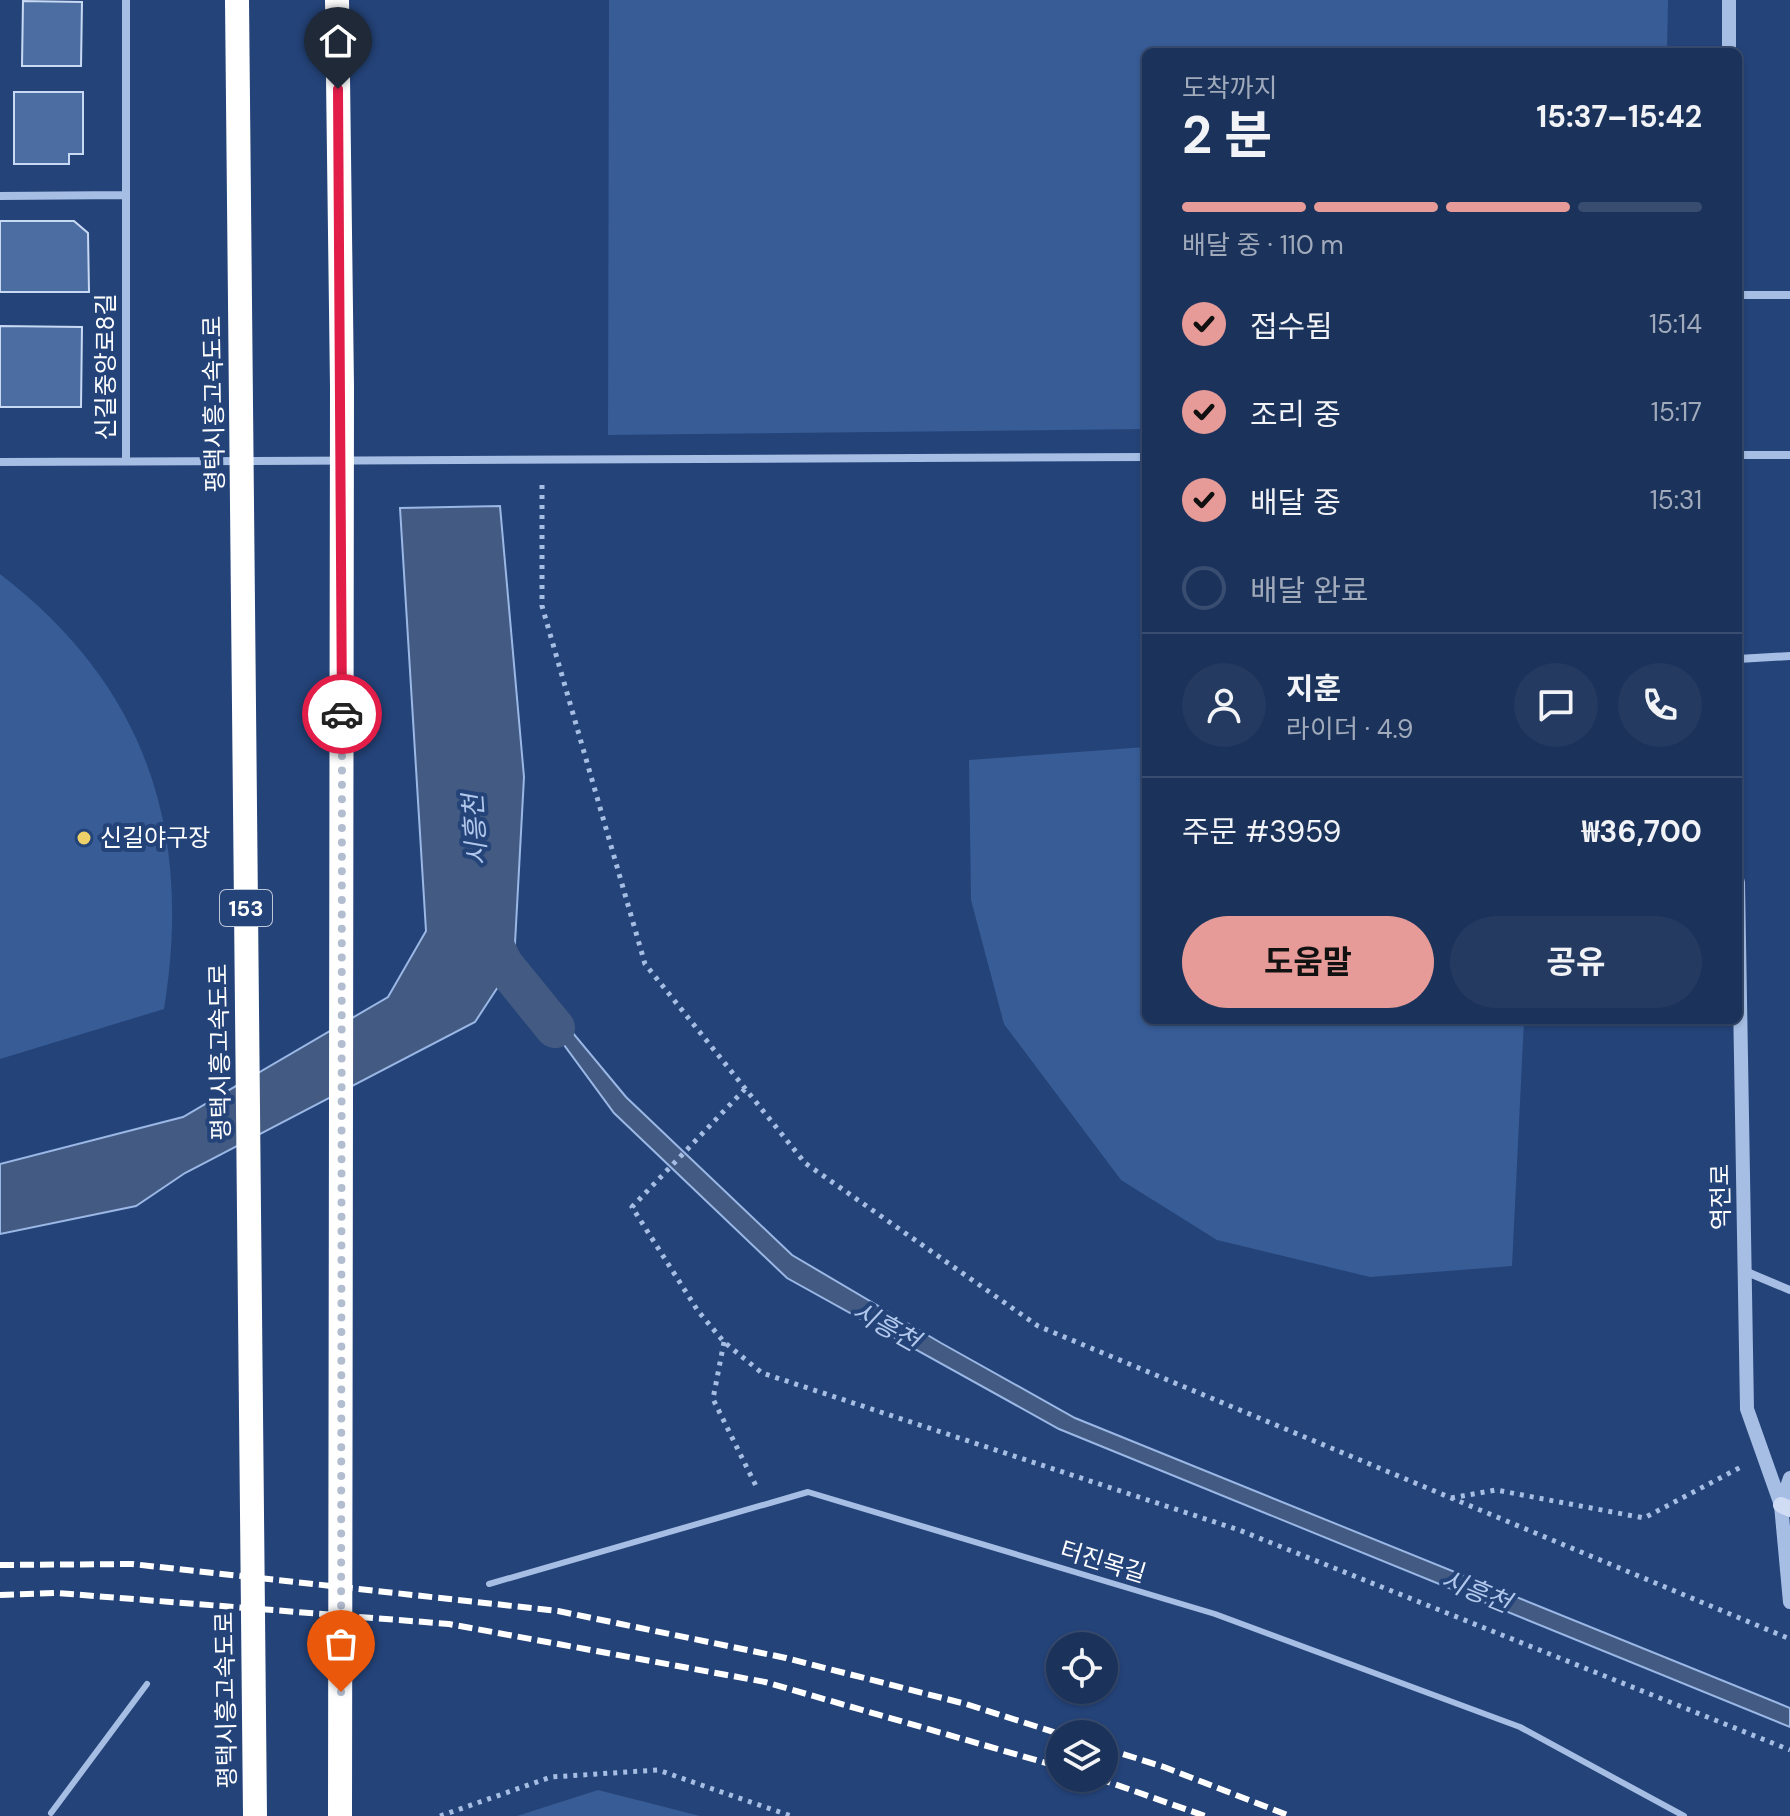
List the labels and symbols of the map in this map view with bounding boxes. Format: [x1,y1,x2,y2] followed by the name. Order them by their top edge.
[304,7,372,89] pin
[90,293,121,441] street label: 신길중앙로8길
[196,315,231,493] street label: 평택시흥고속도로
[302,674,382,754] courier
[455,790,494,867] water label: 시흥천
[100,822,210,853] place label: 신길야구장
[75,829,93,847] marker: 신길야구장
[220,890,272,926] road number: 153
[202,963,237,1141] street label: 평택시흥고속도로
[1704,1164,1737,1230] street label: 역전로
[846,1294,928,1360] water label: 시흥천
[1056,1534,1150,1589] street label: 터진목길
[1436,1562,1518,1621] water label: 시흥천
[307,1610,375,1692] pin
[208,1611,243,1789] street label: 평택시흥고속도로

